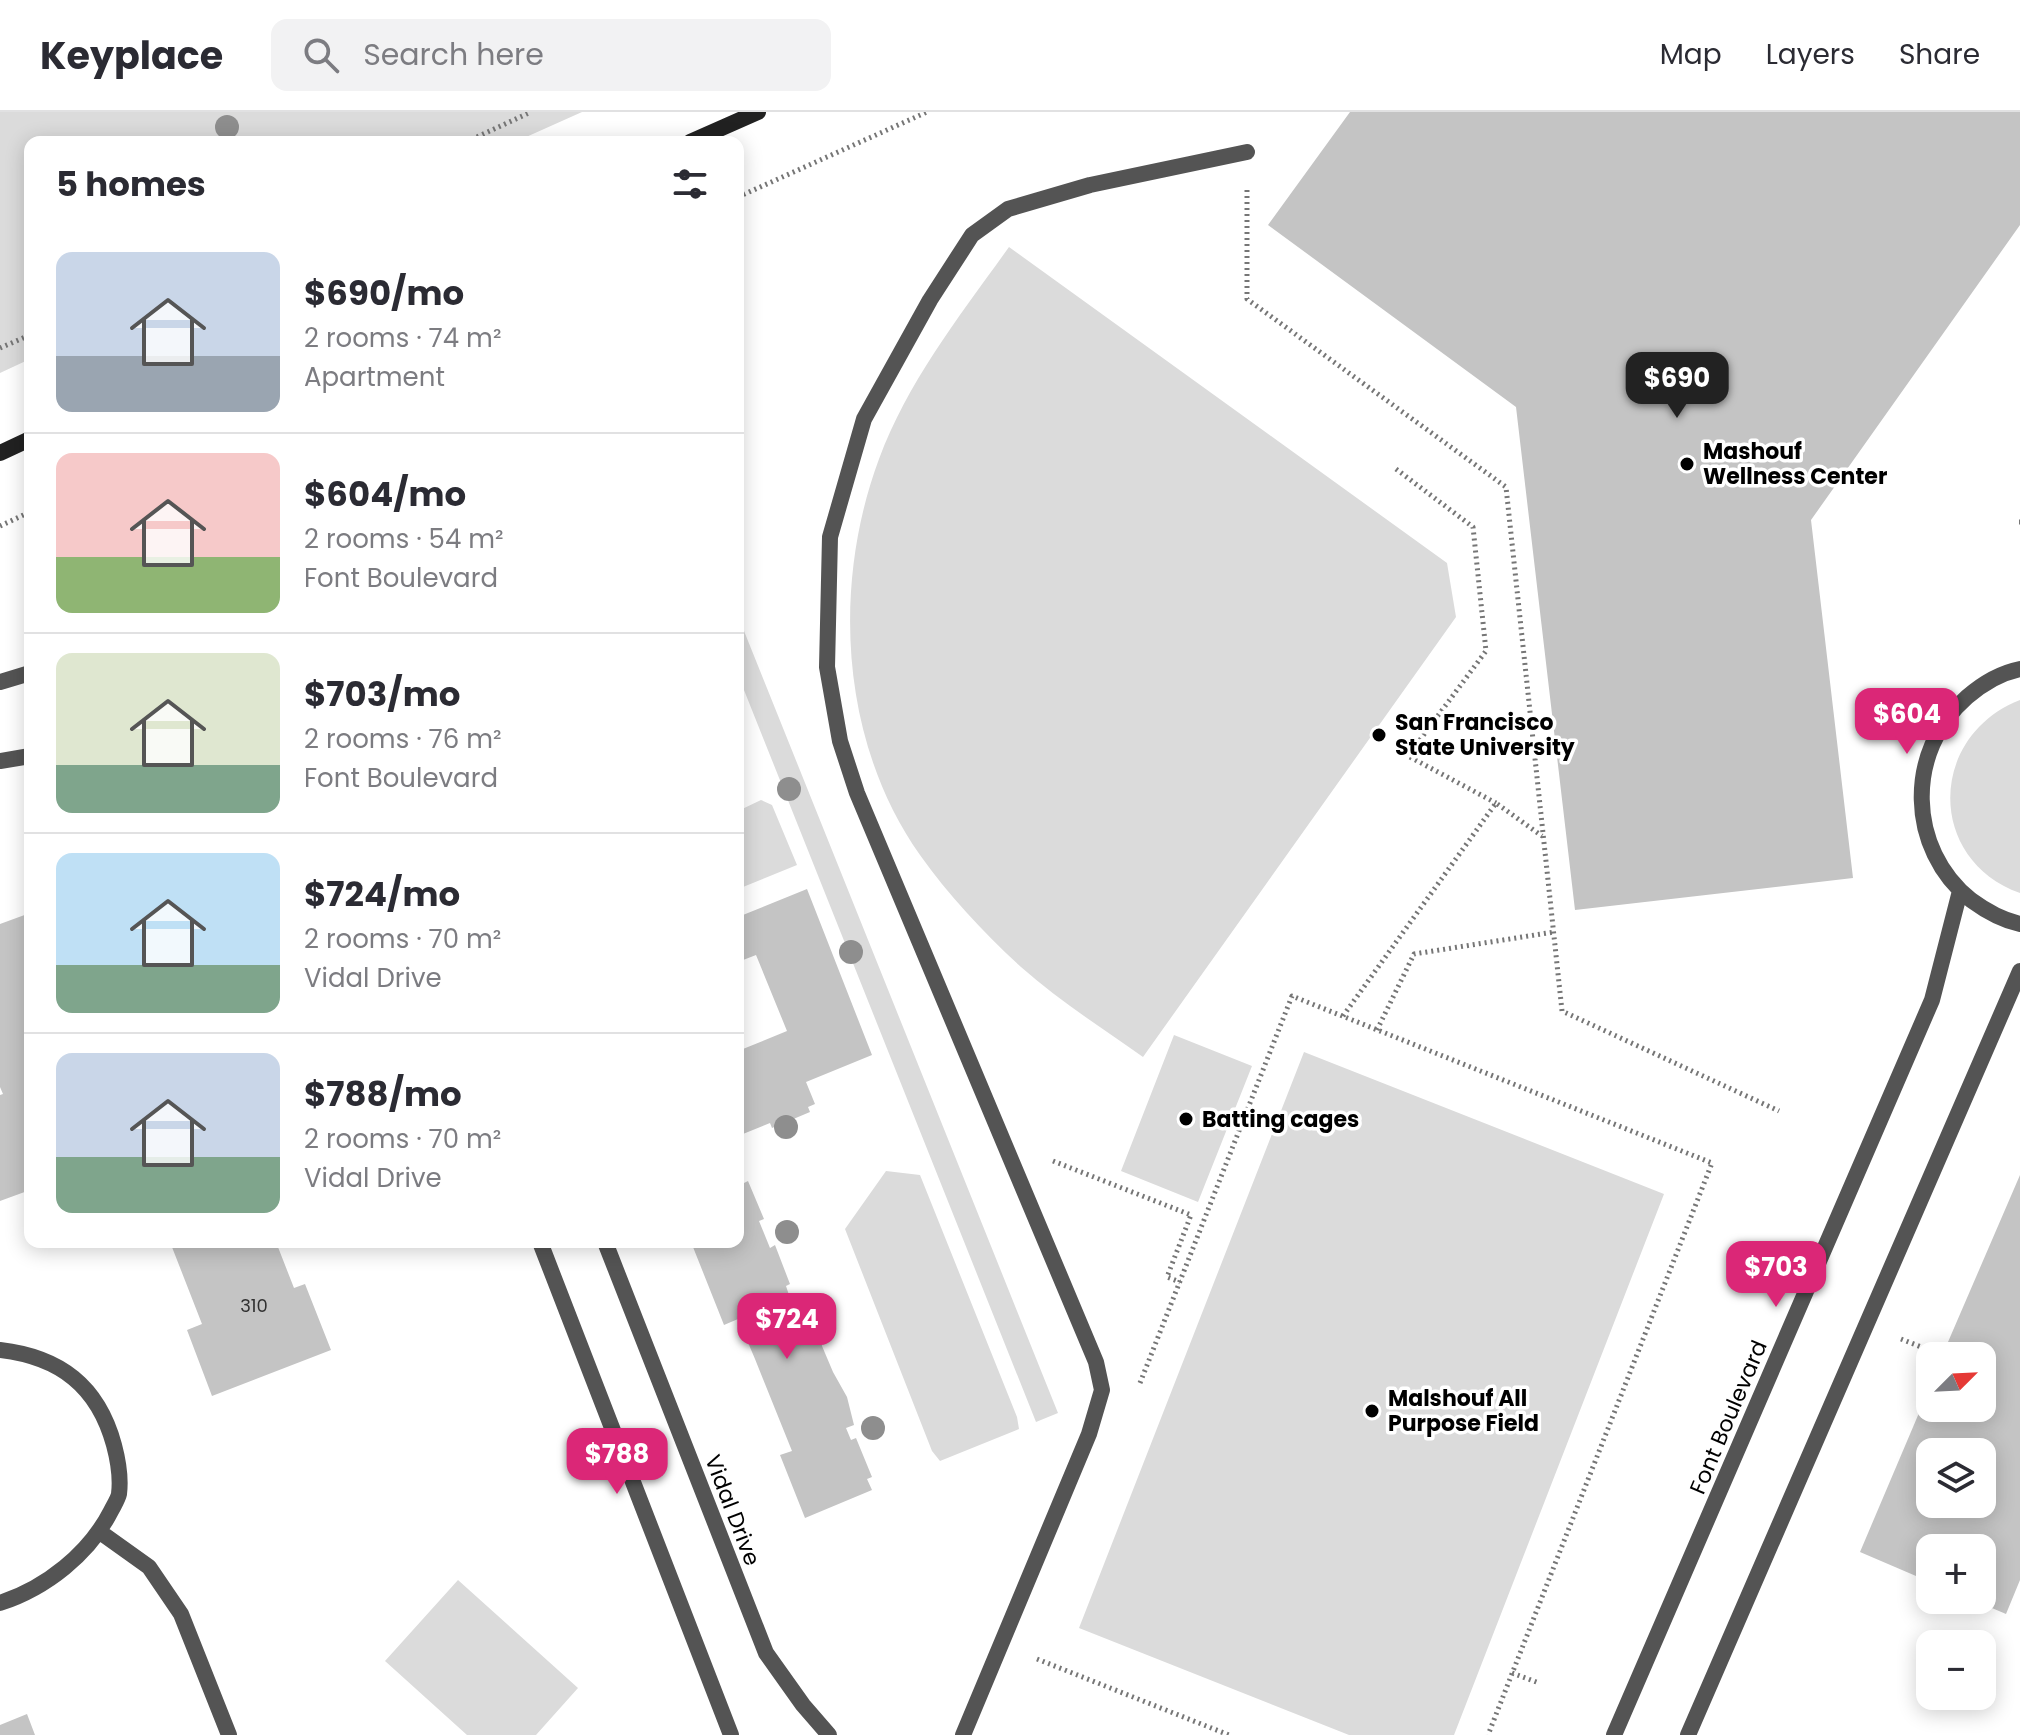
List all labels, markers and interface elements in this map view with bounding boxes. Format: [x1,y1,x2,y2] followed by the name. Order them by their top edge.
[271,19,831,91] search box
[40,29,223,82] text: Keyplace
[299,33,343,77] icon: search
[363,33,544,76] text: Search here
[1660,35,1722,74] text: Map
[1766,35,1855,74] text: Layers
[1899,35,1980,74] text: Share
[56,160,206,208] text: 5 homes
[668,162,712,206] icon: filters
[304,269,464,317] text: $690/mo
[120,284,216,380] icon: home
[304,320,501,356] text: 2 rooms · 74 m²
[1630,352,1724,420] pin: $690
[304,359,445,395] text: Apartment
[1644,360,1710,396] text: $690
[1703,436,1887,492] place label: Mashouf Wellness Center
[1678,455,1696,473] marker: Mashouf Wellness Center
[304,470,466,518] text: $604/mo
[120,485,216,581] icon: home
[304,521,504,557] text: 2 rooms · 54 m²
[304,560,498,596] text: Font Boulevard
[304,670,460,718] text: $703/mo
[120,685,216,781] icon: home
[1860,688,1954,756] pin: $604
[1873,696,1941,732] text: $604
[1395,707,1575,763] place label: San Francisco State University
[304,721,502,757] text: 2 rooms · 76 m²
[1370,726,1388,744] marker: San Francisco State University
[304,760,498,796] text: Font Boulevard
[304,870,460,918] text: $724/mo
[120,885,216,981] icon: home
[304,921,501,957] text: 2 rooms · 70 m²
[304,960,442,996] text: Vidal Drive
[304,1070,462,1118] text: $788/mo
[120,1085,216,1181] icon: home
[1202,1104,1359,1135] place label: Batting cages
[1177,1110,1195,1128] marker: Batting cages
[304,1121,501,1157] text: 2 rooms · 70 m²
[304,1160,442,1196] text: Vidal Drive
[1729,1241,1823,1309] pin: $703
[1744,1249,1808,1285] text: $703
[240,1293,268,1318] house number: 310
[740,1293,834,1361] pin: $724
[755,1301,819,1337] text: $724
[1682,1336,1775,1499] street label: Font Boulevard
[1916,1342,1996,1422] north arrow
[1916,1342,1996,1710] map controls
[1388,1383,1539,1439] place label: Malshouf All Purpose Field
[1363,1402,1381,1420] marker: Malshouf All Purpose Field
[570,1428,664,1496] pin: $788
[585,1436,649,1472] text: $788
[1916,1438,1996,1518] button: layers
[697,1450,768,1570] street label: Vidal Drive
[1916,1534,1996,1614] button: +
[1916,1630,1996,1710] button: −

